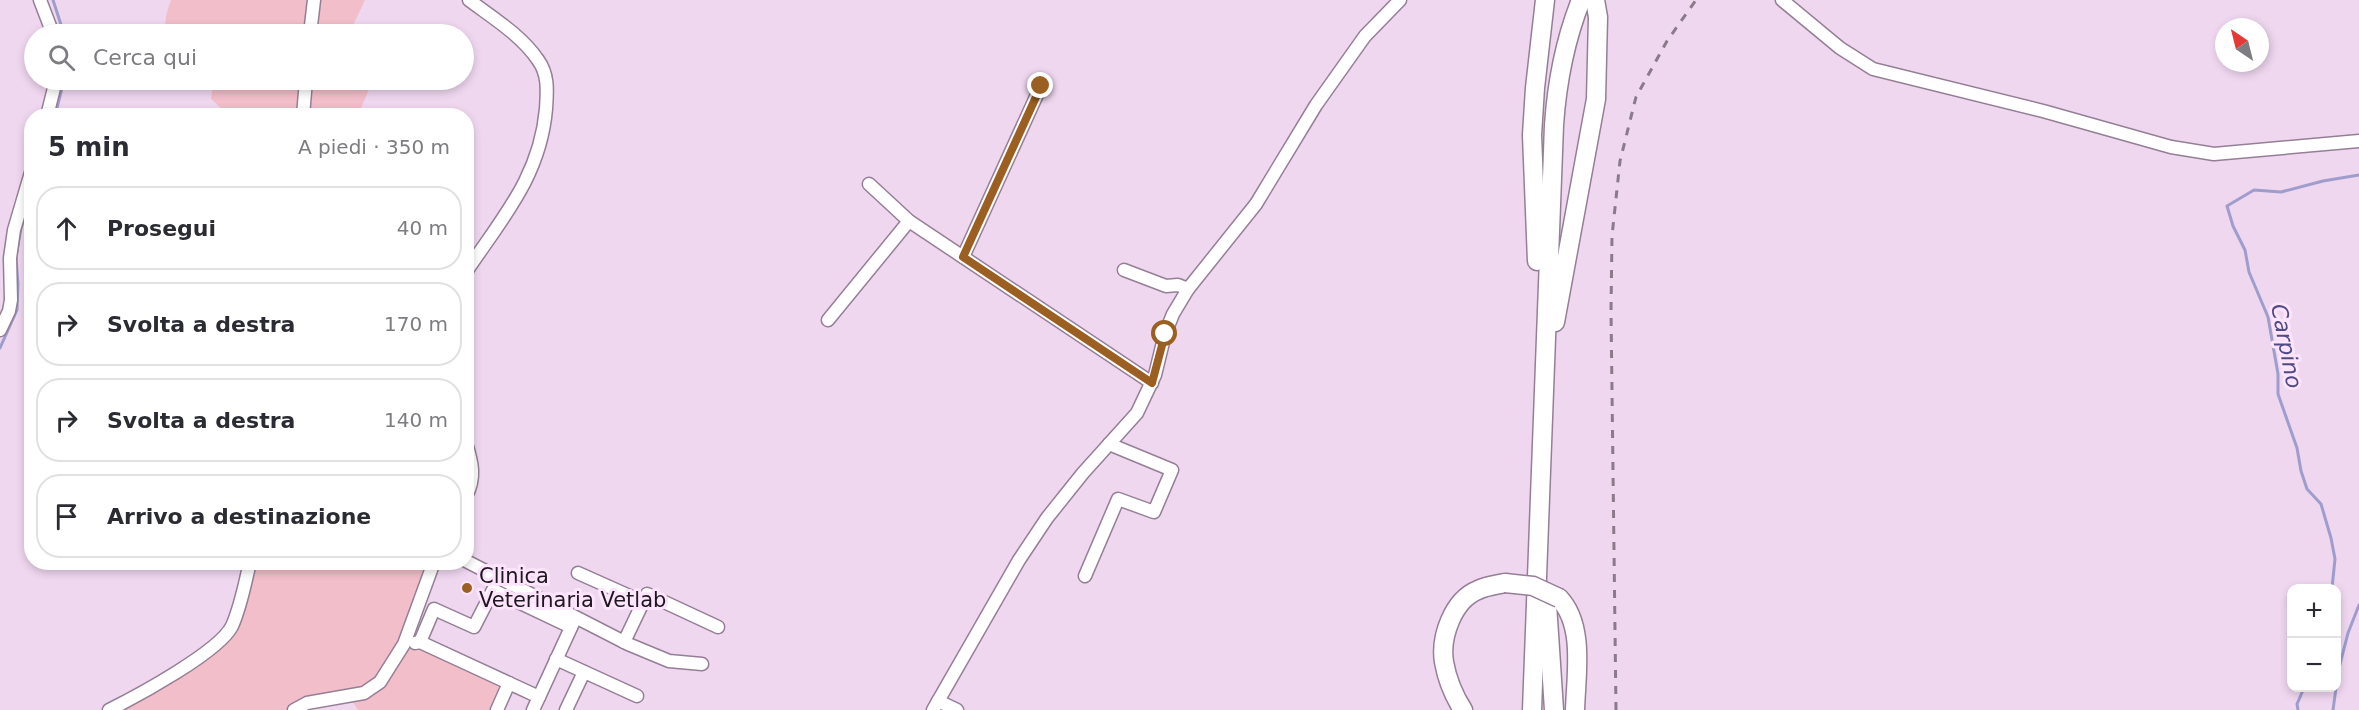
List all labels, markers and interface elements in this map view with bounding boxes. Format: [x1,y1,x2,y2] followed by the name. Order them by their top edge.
[2215,18,2269,72] north arrow
[24,24,474,90] search box
[45,41,78,74] icon: search
[93,45,197,70] text: Cerca qui
[1027,72,1053,98] route end
[48,132,130,162] text: 5 min
[298,135,450,159] text: A piedi · 350 m
[50,212,83,245] icon: ahead
[107,216,216,241] text: Prosegui
[397,216,448,240] text: 40 m
[2266,302,2307,390] water label: Carpino
[50,308,83,341] icon: right
[107,312,295,337] text: Svolta a destra
[384,312,448,336] text: 170 m
[1151,320,1177,346] route start
[50,404,83,437] icon: right
[107,408,295,433] text: Svolta a destra
[384,408,448,432] text: 140 m
[50,500,83,533] icon: arrive
[107,504,371,529] text: Arrivo a destinazione
[479,564,666,612] place label: Clinica Veterinaria Vetlab
[460,581,474,595] marker: Clinica Veterinaria Vetlab
[2287,584,2341,692] map controls
[2287,584,2341,638] button: +
[2287,638,2341,692] button: −

